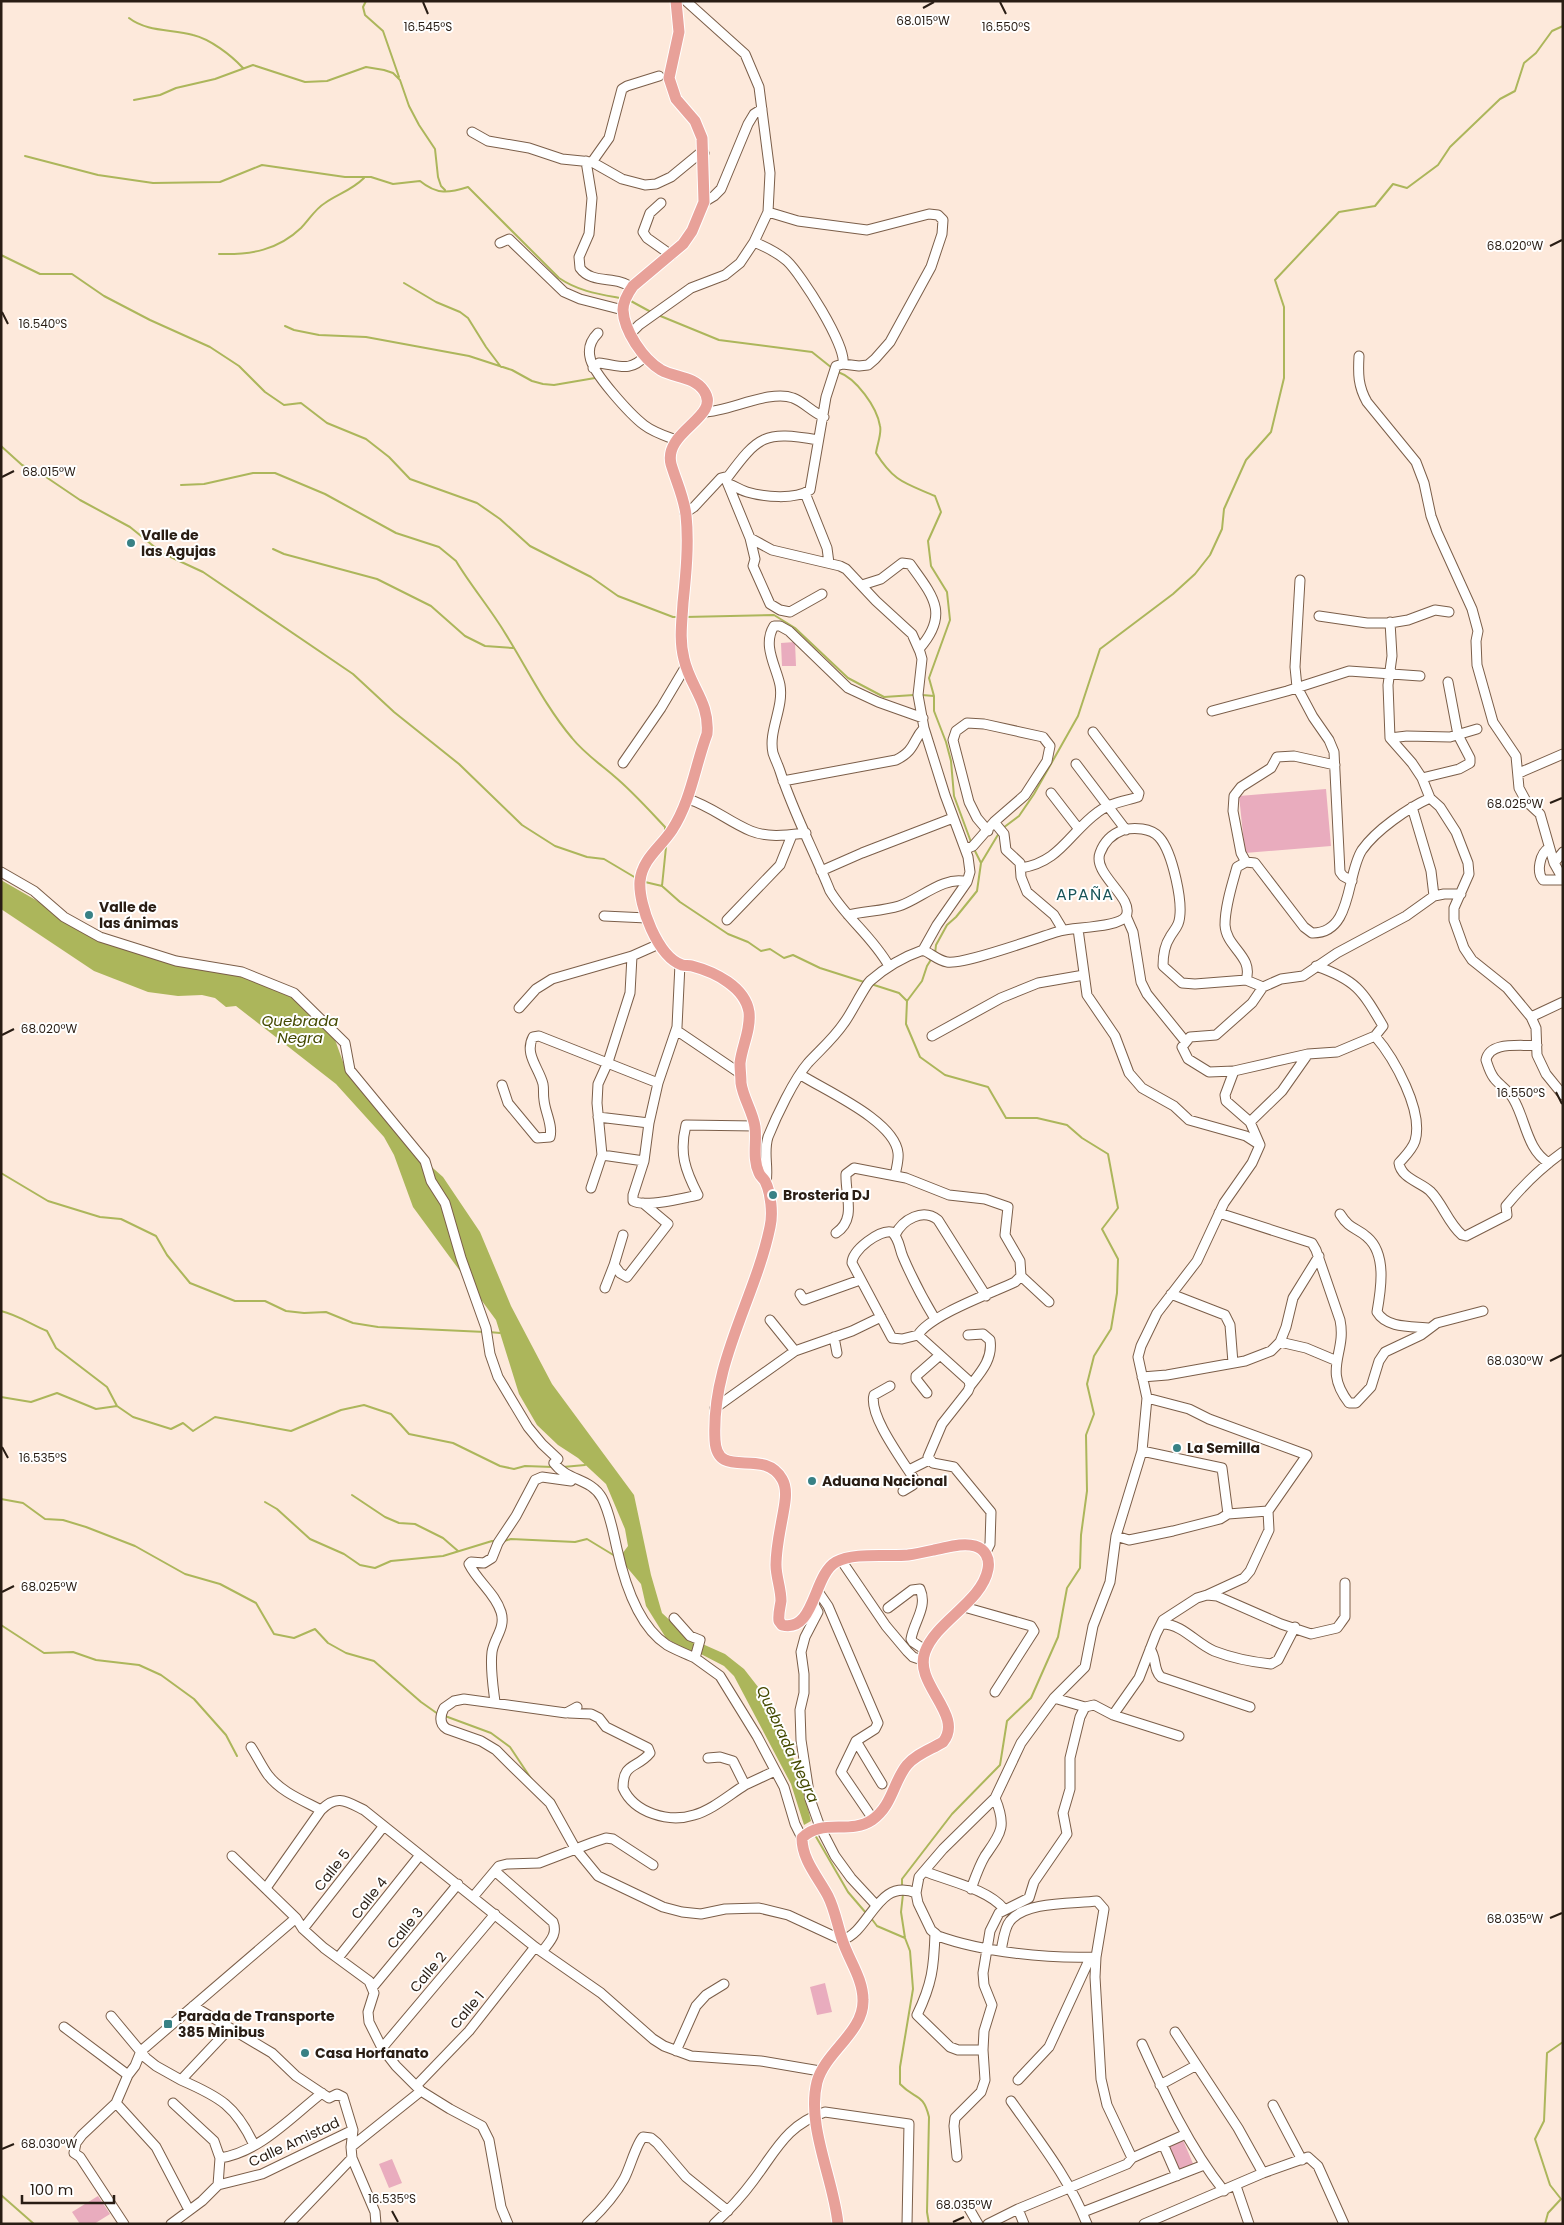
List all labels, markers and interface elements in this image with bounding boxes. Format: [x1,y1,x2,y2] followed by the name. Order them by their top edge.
[896,12,950,29] text: 68.015°W
[404,18,452,35] text: 16.545°S
[982,18,1030,35] text: 16.550°S
[1487,237,1543,254] text: 68.020°W
[19,315,67,332] text: 16.540°S
[22,463,76,480] text: 68.015°W
[141,525,216,561] place label: Valle de las Agujas
[125,537,137,549] marker: Valle de las Agujas
[1487,795,1543,812] text: 68.025°W
[1056,883,1114,906] district label: APAÑA
[99,897,179,933] place label: Valle de las ánimas
[83,909,95,921] marker: Valle de las ánimas
[262,1010,338,1048] water label: Quebrada Negra
[21,1020,77,1037] text: 68.020°W
[1497,1084,1545,1101] text: 16.550°S
[783,1185,870,1205] place label: Brosteria DJ
[767,1189,779,1201] marker: Brosteria DJ
[1487,1352,1544,1369] text: 68.030°W
[1187,1438,1260,1458] place label: La Semilla
[1171,1442,1183,1454] marker: La Semilla
[19,1449,67,1466] text: 16.535°S
[822,1471,947,1491] place label: Aduana Nacional
[806,1475,818,1487] marker: Aduana Nacional
[21,1578,77,1595] text: 68.025°W
[752,1682,824,1806] water label: Quebrada Negra
[309,1845,355,1895] street label: Calle 5
[346,1873,392,1923] street label: Calle 4
[382,1903,428,1953] street label: Calle 3
[1487,1910,1544,1927] text: 68.035°W
[405,1947,451,1997] street label: Calle 2
[445,1987,489,2033] street label: Calle 1
[178,2006,335,2042] place label: Parada de Transporte 385 Minibus
[162,2018,174,2030] marker: Parada de Transporte 385 Minibus
[315,2043,429,2063] place label: Casa Horfanato
[299,2047,311,2059] marker: Casa Horfanato
[245,2112,343,2172] street label: Calle Amistad
[21,2135,78,2152] text: 68.030°W
[22,2172,115,2204] scale bar
[30,2179,73,2200] text: 100 m
[368,2190,416,2207] text: 16.535°S
[936,2196,993,2213] text: 68.035°W

